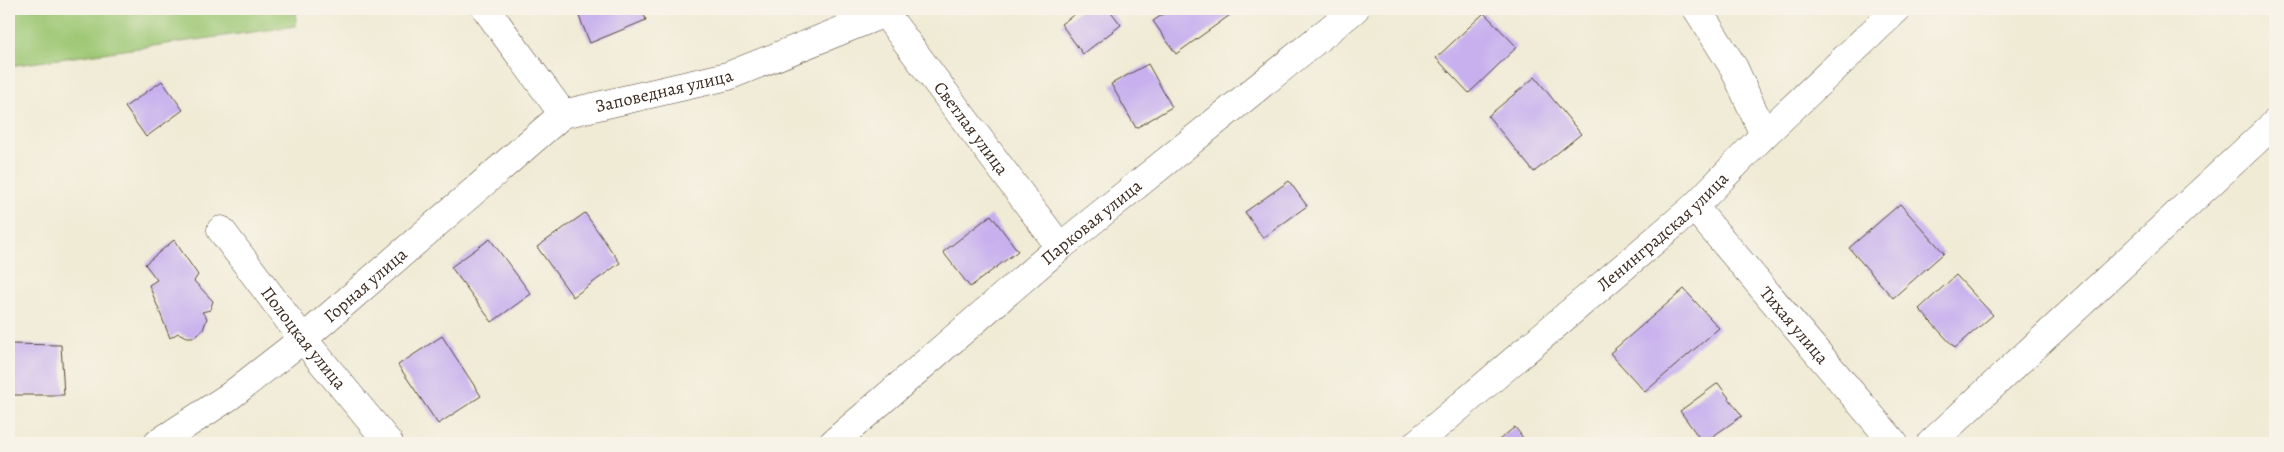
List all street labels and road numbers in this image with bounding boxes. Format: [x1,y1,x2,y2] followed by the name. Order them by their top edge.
[593,63,737,118] street label: Заповедная улица
[928,77,1015,181] street label: Светлая улица
[1592,166,1734,297] street label: Ленинградская улица
[1036,173,1147,270] street label: Парковая улица
[318,242,413,328] street label: Горная улица
[256,281,352,395] street label: Полоцкая улица
[1754,281,1834,370] street label: Тихая улица

